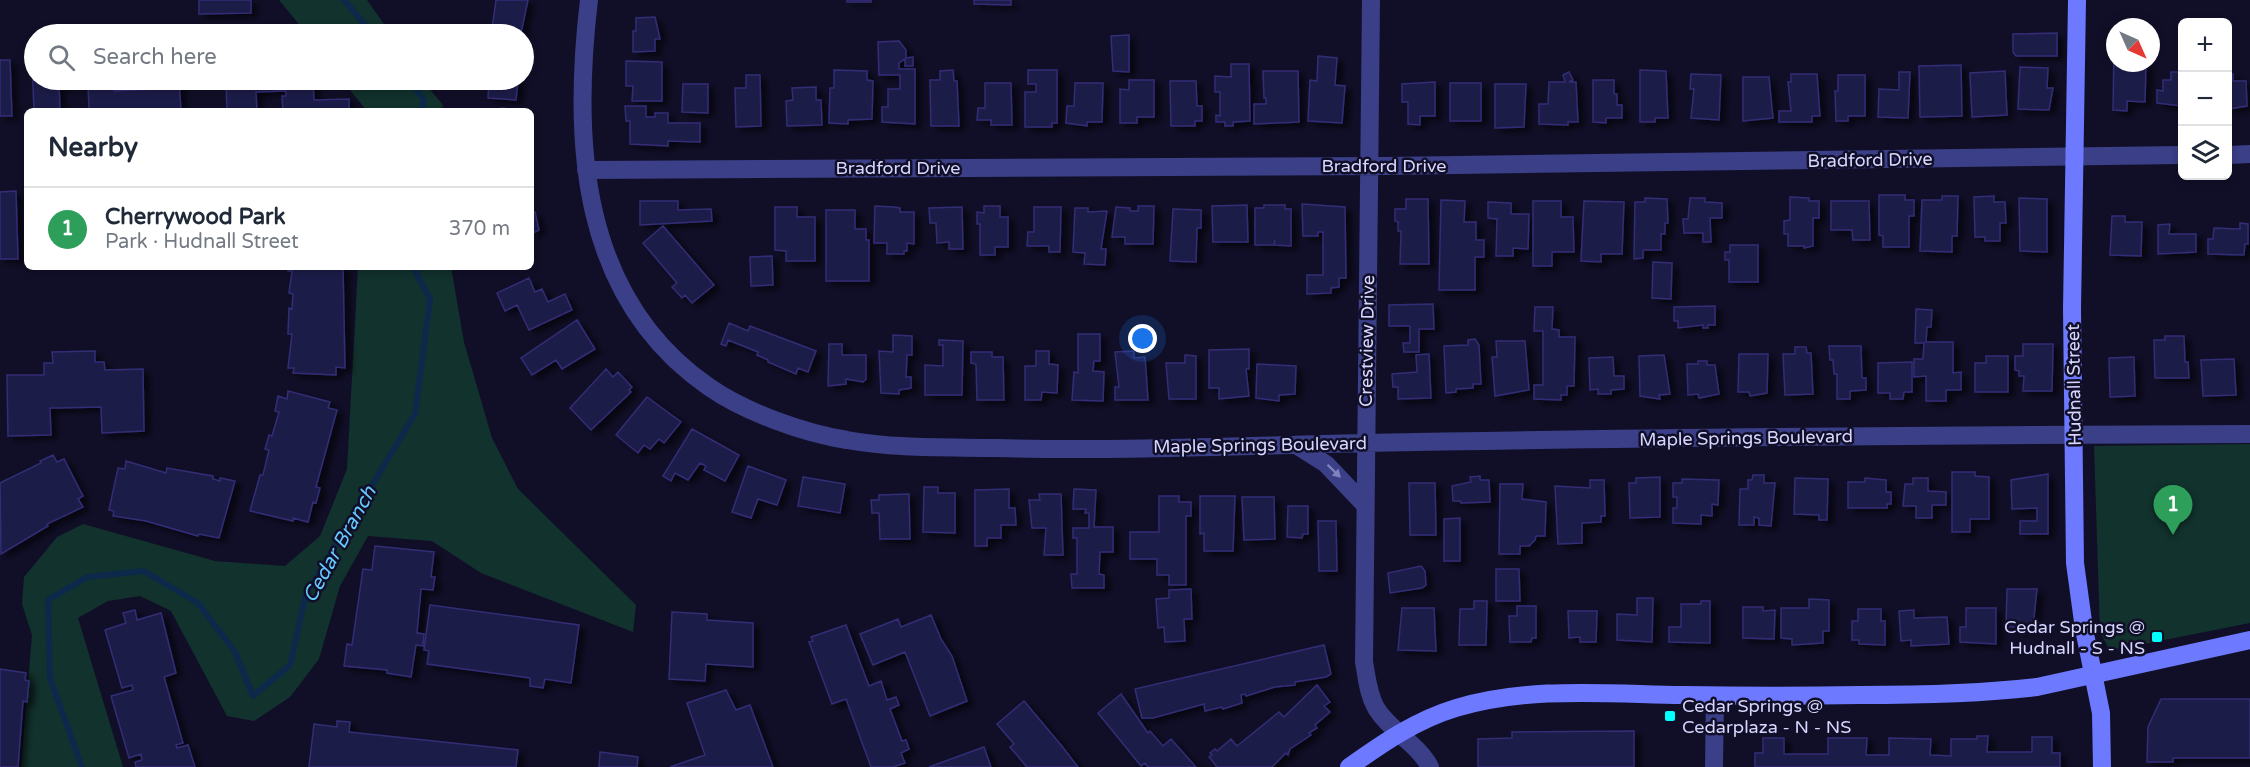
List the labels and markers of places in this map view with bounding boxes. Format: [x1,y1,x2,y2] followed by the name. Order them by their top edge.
[2154,486,2192,535] pin: 1
[2004,616,2145,659] place label: Cedar Springs @ Hudnall - S - NS
[2150,630,2164,644] marker: Cedar Springs @ Hudnall - S - NS
[1682,695,1851,738] place label: Cedar Springs @ Cedarplaza - N - NS
[1663,709,1677,723] marker: Cedar Springs @ Cedarplaza - N - NS

